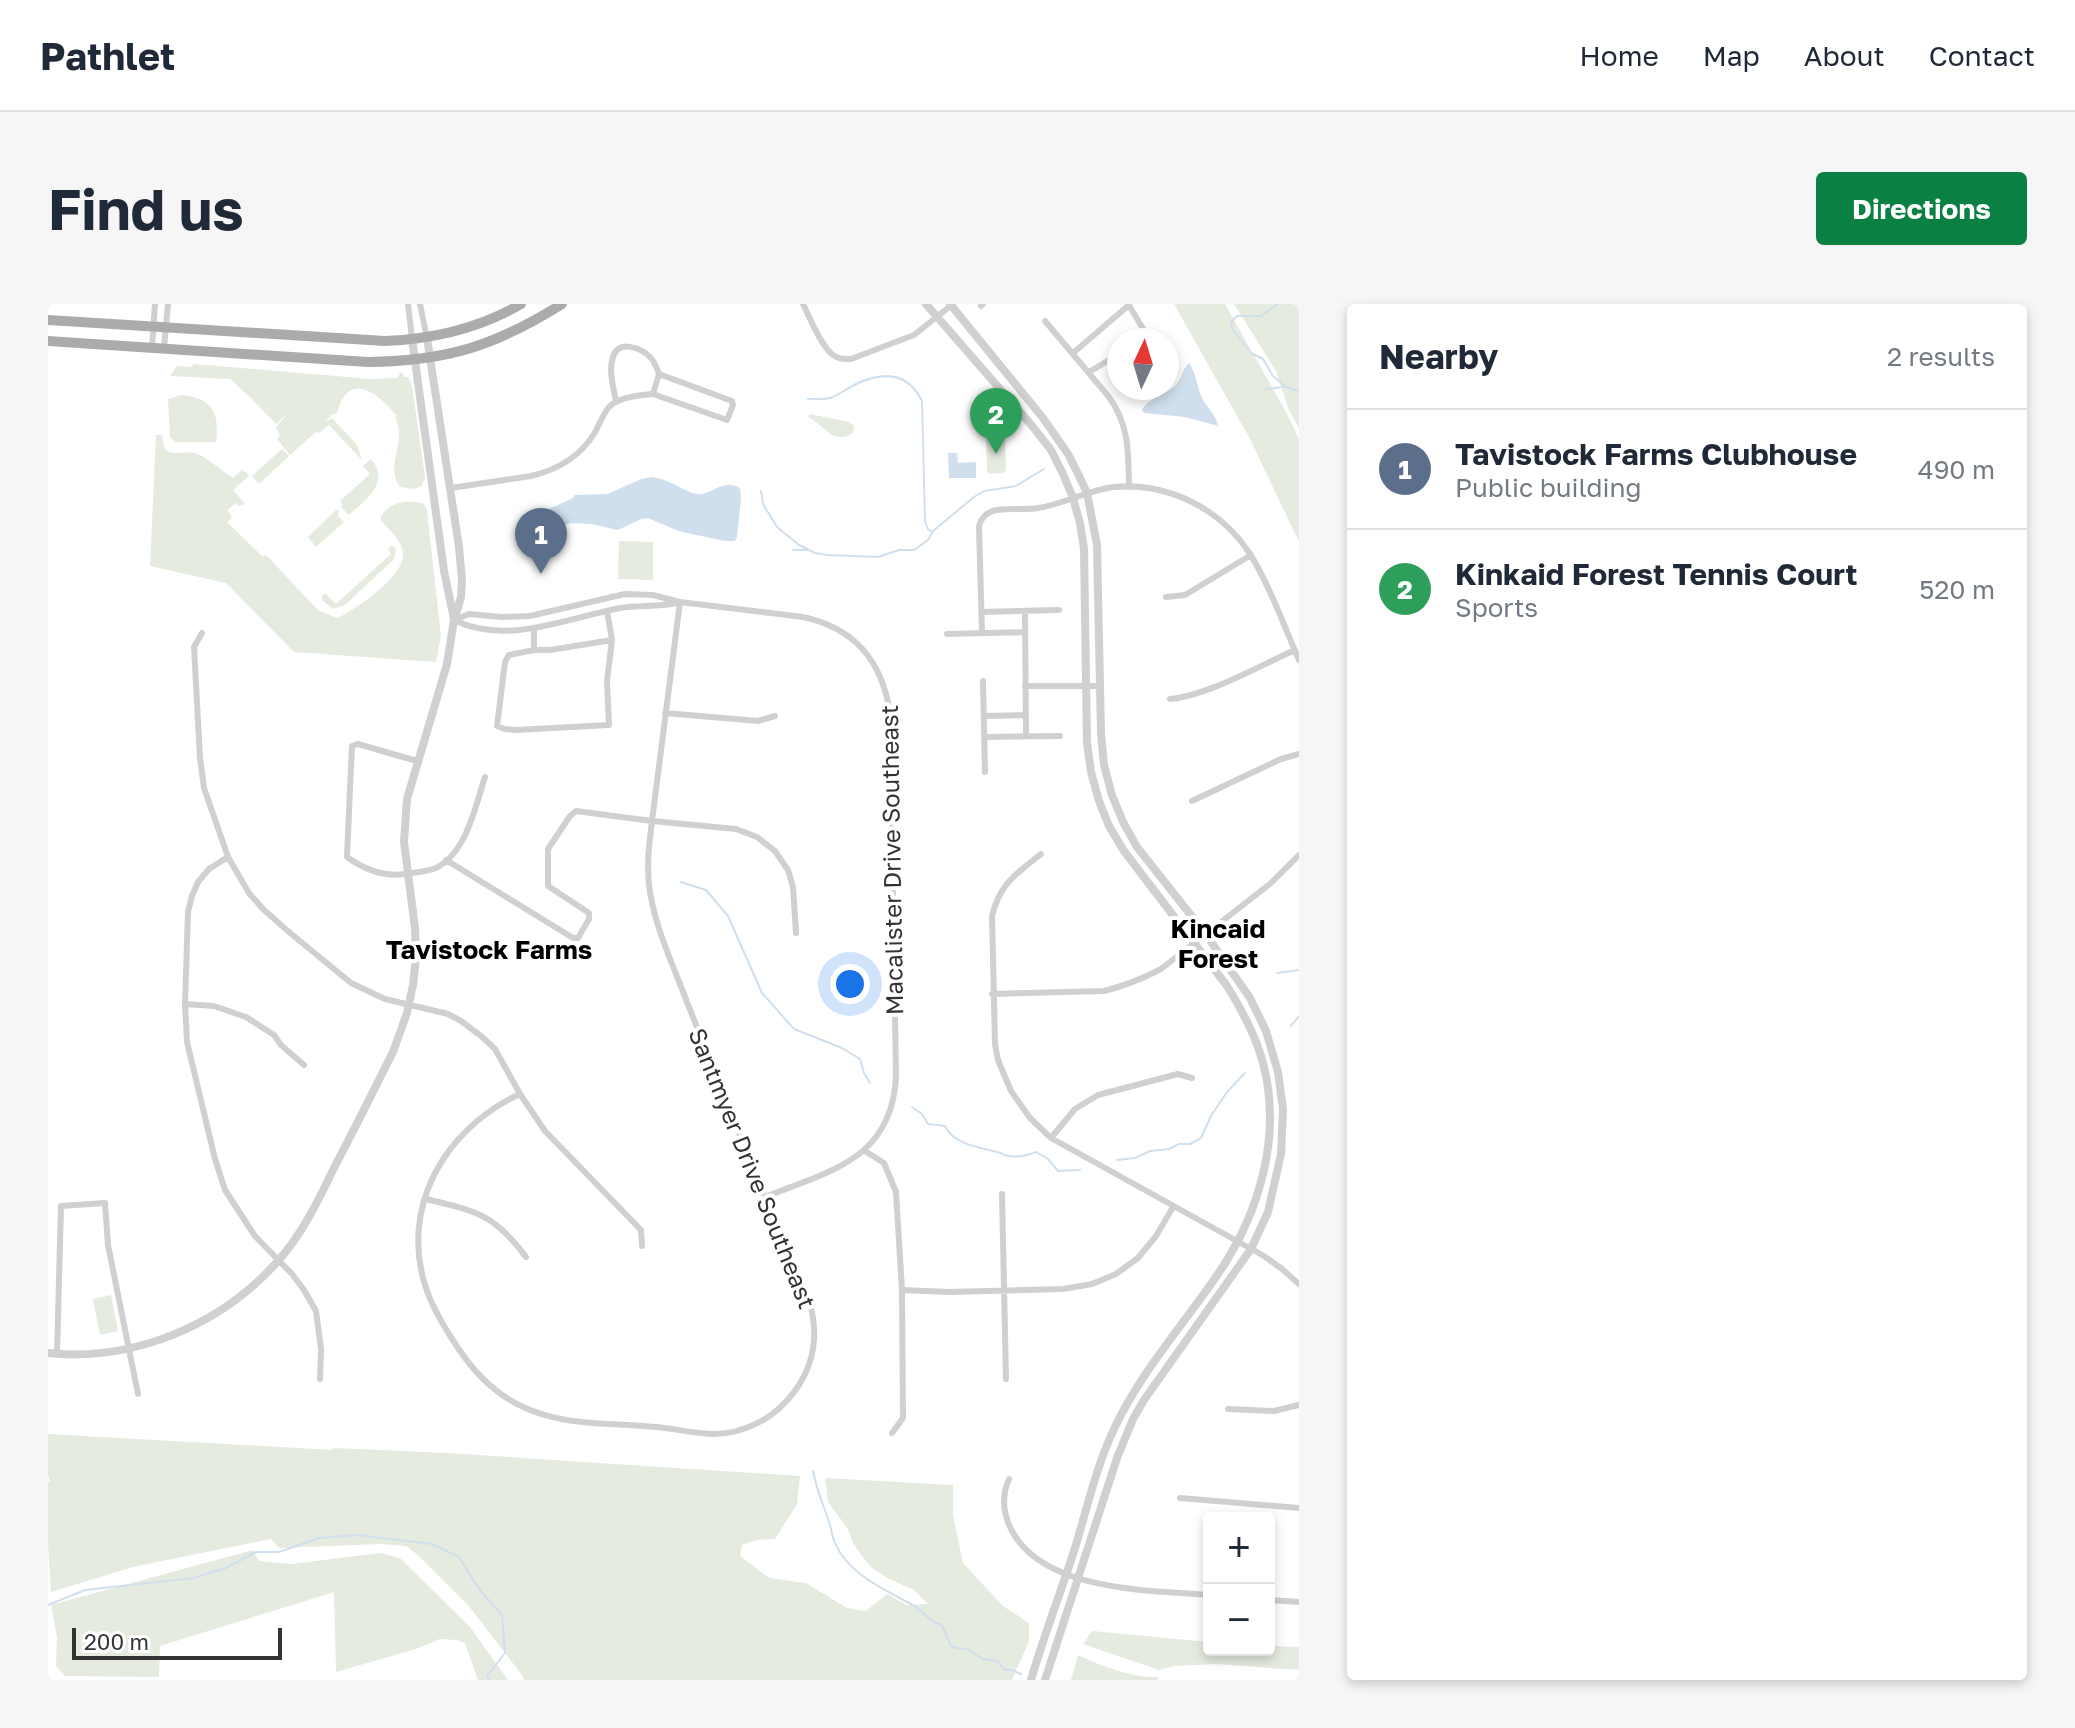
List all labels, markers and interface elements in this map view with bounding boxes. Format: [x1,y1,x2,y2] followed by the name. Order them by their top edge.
[40,33,175,78] text: Pathlet
[1580,39,1659,72] text: Home
[1703,39,1760,72] text: Map
[1804,39,1885,72] text: About
[1929,39,2035,72] text: Contact
[1816,172,2027,245] button: Directions
[48,175,244,242] text: Find us
[1107,328,1179,400] north arrow
[1379,336,1499,376] text: Nearby
[1887,341,1995,372] text: 2 results
[970,388,1022,454] pin: 2
[1455,436,1857,472] text: Tavistock Farms Clubhouse
[1398,454,1412,485] text: 1
[1918,454,1995,485] text: 490 m
[1455,472,1641,503] text: Public building
[515,508,567,574] pin: 1
[1455,556,1858,592] text: Kinkaid Forest Tennis Court
[1397,574,1413,605] text: 2
[1919,574,1995,605] text: 520 m
[1455,592,1538,623] text: Sports
[874,705,908,1015] street label: Macalister Drive Southeast
[1171,913,1265,974] district label: Kincaid Forest
[386,934,592,965] district label: Tavistock Farms
[830,964,870,1004] your location
[683,1024,823,1312] street label: Santmyer Drive Southeast
[1203,1512,1275,1656] map controls
[1203,1512,1275,1584] button: +
[1203,1584,1275,1656] button: −
[72,1624,282,1660] scale bar
[84,1628,149,1655] text: 200 m

